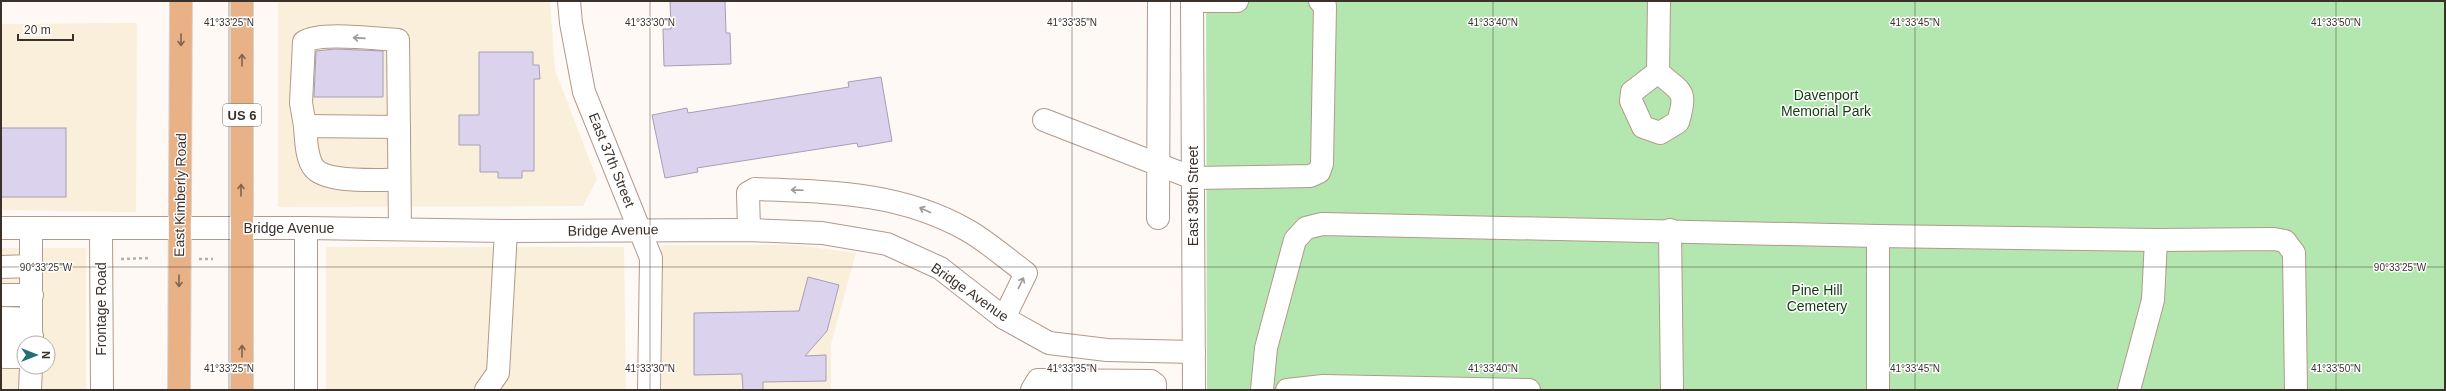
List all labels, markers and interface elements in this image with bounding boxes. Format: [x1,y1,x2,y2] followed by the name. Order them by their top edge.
[18,16,73,42] scale bar
[204,17,254,28] text: 41°33'25"N
[625,17,675,28] text: 41°33'30"N
[1047,17,1097,28] text: 41°33'35"N
[1468,17,1518,28] text: 41°33'40"N
[1890,17,1940,28] text: 41°33'45"N
[2311,17,2361,28] text: 41°33'50"N
[24,23,51,37] text: 20 m
[177,33,185,46] one-way arrow
[353,34,366,41] one-way arrow
[238,54,246,67] one-way arrow
[1781,87,1872,119] park label: Davenport Memorial Park
[223,104,261,126] road number: US 6
[586,110,638,210] street label: East 37th Street
[171,133,189,257] street label: East Kimberly Road
[1185,146,1201,246] street label: East 39th Street
[237,184,245,197] one-way arrow
[791,187,804,194] one-way arrow
[919,206,931,214] one-way arrow
[244,220,335,236] street label: Bridge Avenue
[567,221,659,239] street label: Bridge Avenue
[928,259,1012,325] street label: Bridge Avenue
[20,262,73,273] text: 90°33'25"W
[93,262,109,356] street label: Frontage Road
[2374,262,2427,273] text: 90°33'25"W
[175,274,183,287] one-way arrow
[1018,277,1025,289] one-way arrow
[1787,282,1847,314] park label: Pine Hill Cemetery
[16,335,56,375] north arrow
[238,345,246,358] one-way arrow
[40,351,52,359] text: N
[204,363,254,374] text: 41°33'25"N
[625,363,675,374] text: 41°33'30"N
[1047,363,1097,374] text: 41°33'35"N
[1468,363,1518,374] text: 41°33'40"N
[1890,363,1940,374] text: 41°33'45"N
[2311,363,2361,374] text: 41°33'50"N

